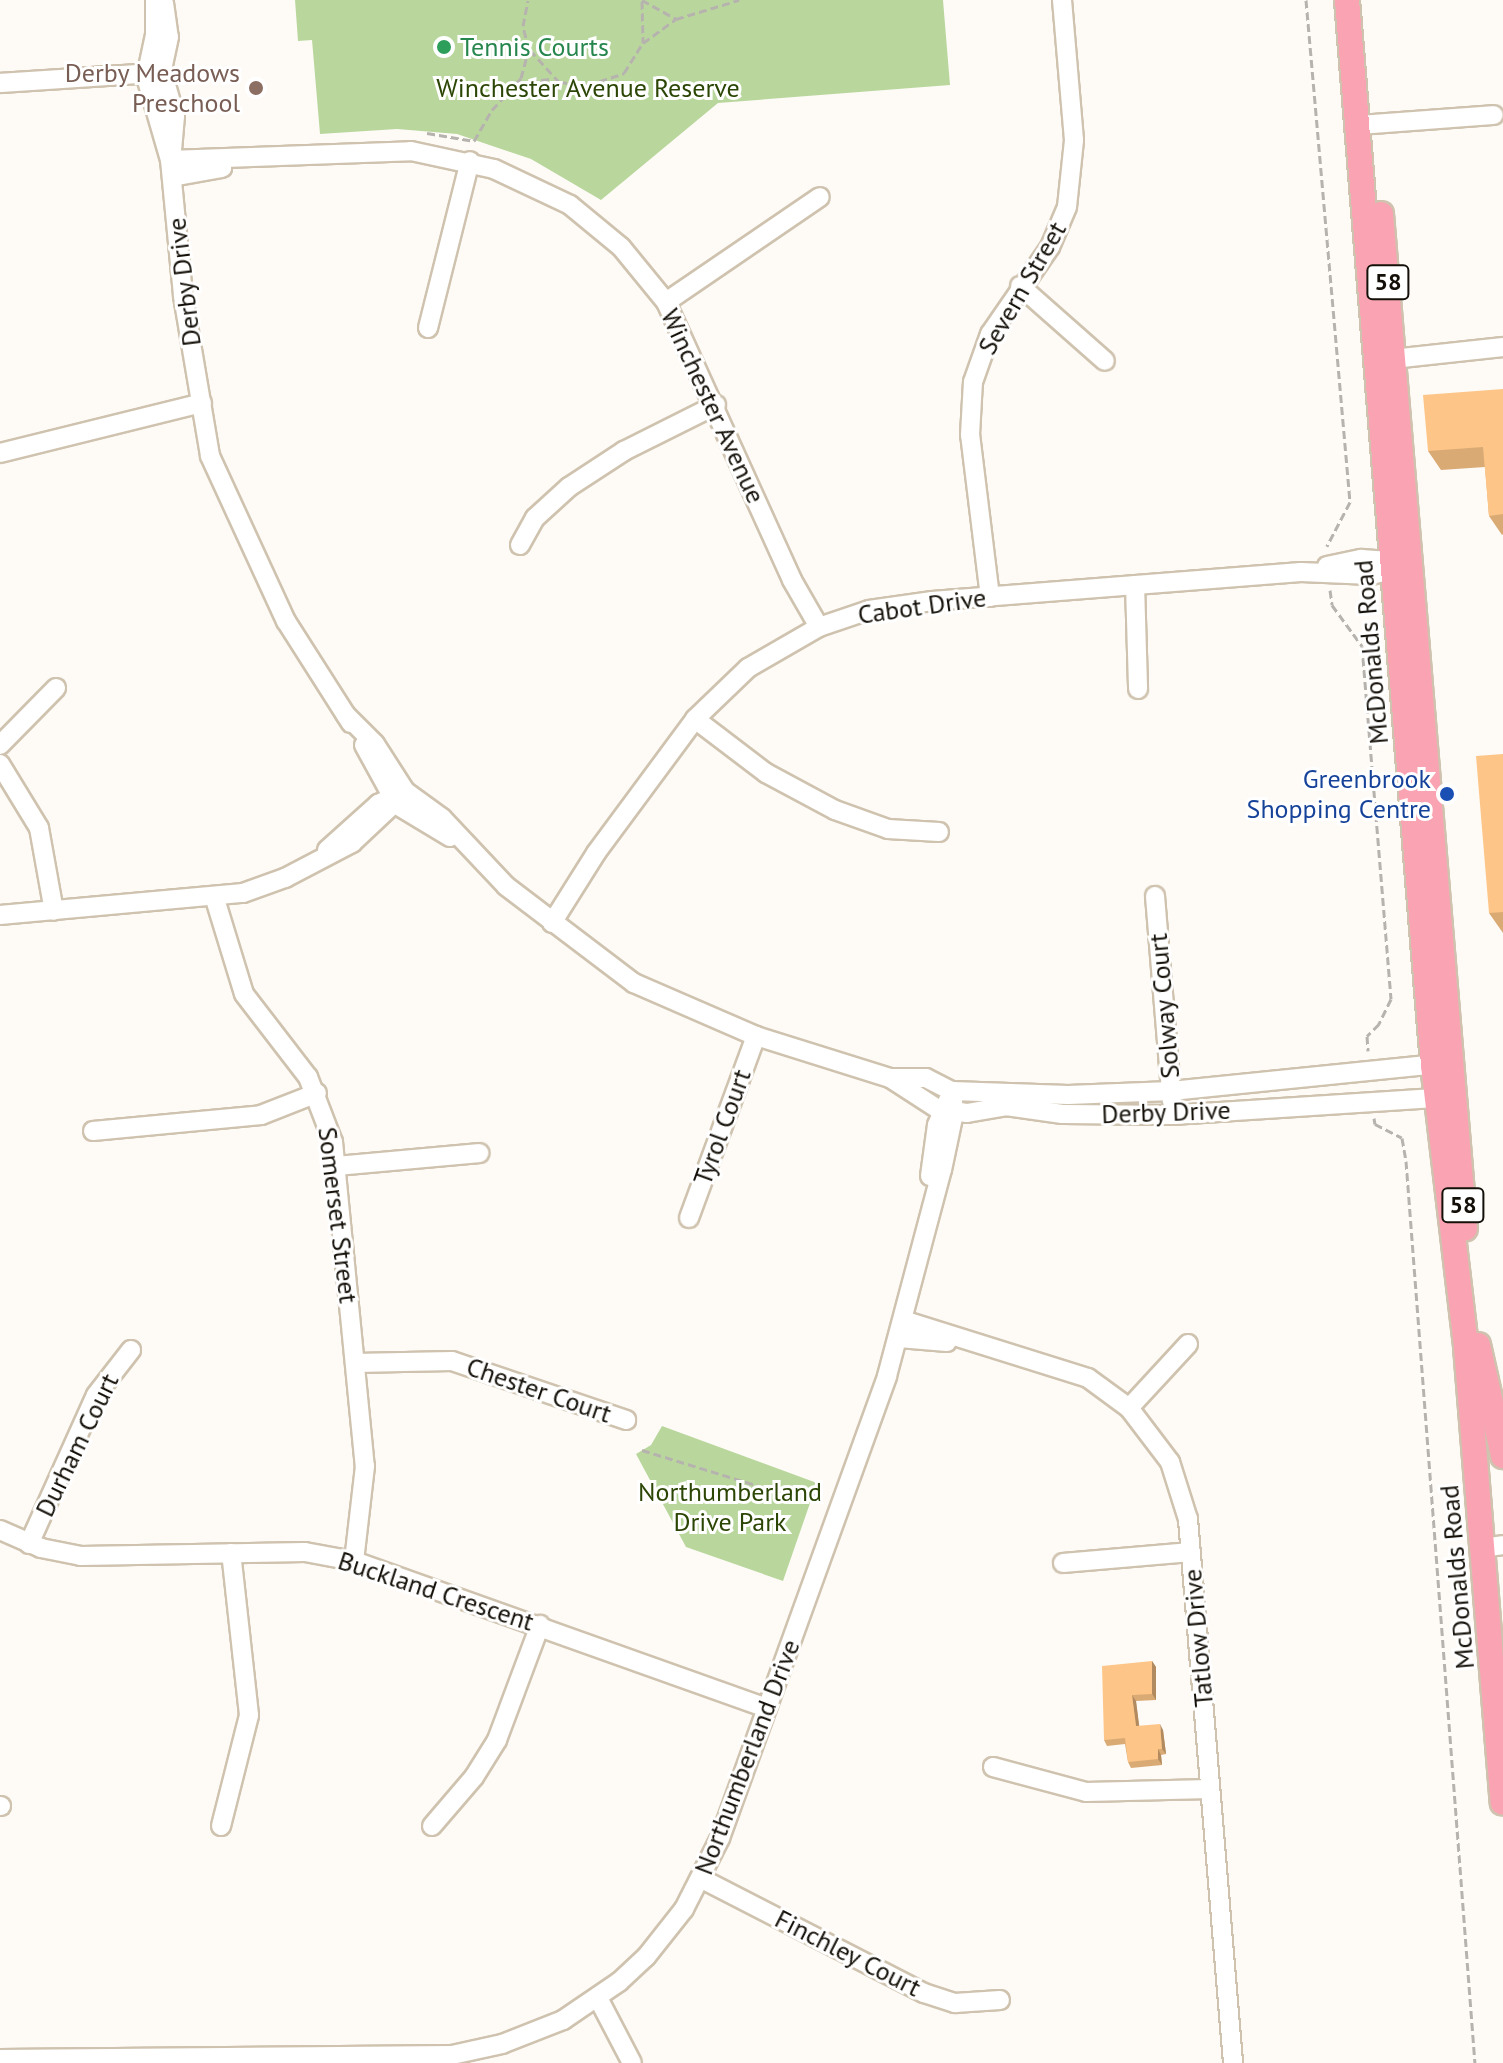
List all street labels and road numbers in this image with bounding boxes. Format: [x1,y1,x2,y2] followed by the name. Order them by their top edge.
[161,216,207,348] street label: Derby Drive
[971,216,1073,360] street label: Severn Street
[1366,262,1410,302] road number: 58
[654,304,772,508] street label: Winchester Avenue
[1347,559,1395,745] street label: McDonalds Road
[856,582,988,630] street label: Cabot Drive
[1142,932,1186,1080] street label: Solway Court
[687,1065,757,1189] street label: Tyrol Court
[1100,1094,1232,1130] street label: Derby Drive
[312,1125,364,1305] street label: Somerset Street
[1441,1185,1485,1225] road number: 58
[463,1351,615,1429] street label: Chester Court
[29,1368,125,1522] street label: Durham Court
[1433,1484,1481,1670] street label: McDonalds Road
[334,1545,538,1637] street label: Buckland Crescent
[1176,1567,1220,1709] street label: Tatlow Drive
[688,1635,806,1879] street label: Northumberland Drive
[770,1903,926,2003] street label: Finchley Court

